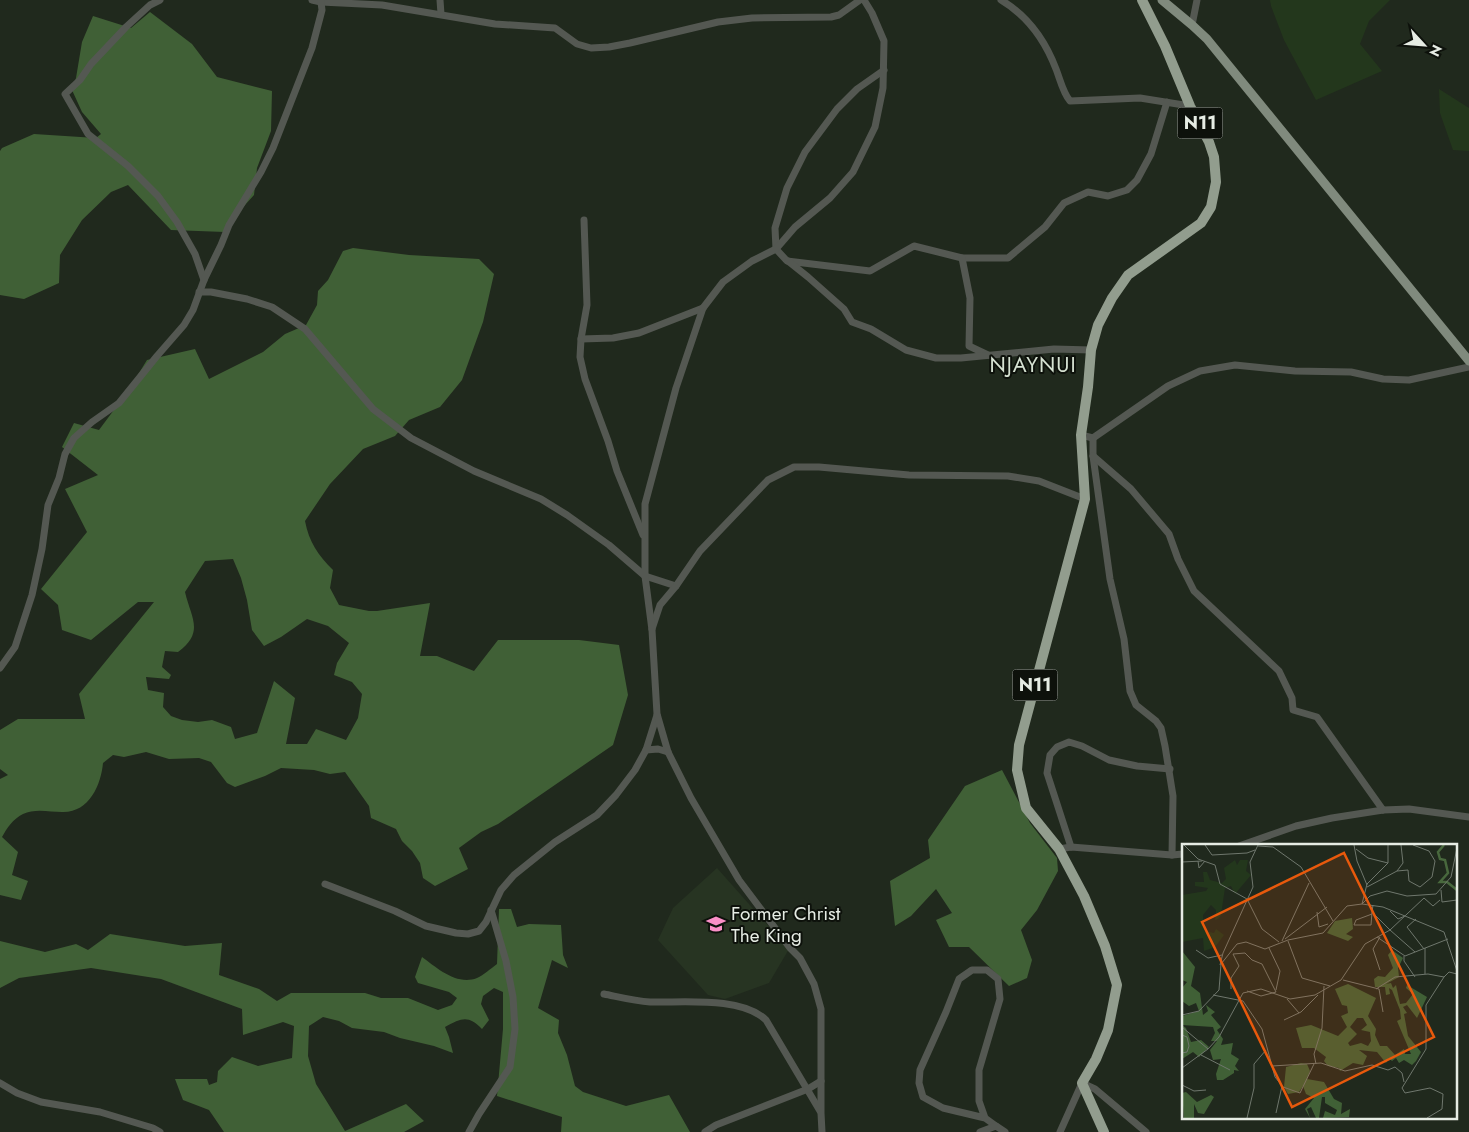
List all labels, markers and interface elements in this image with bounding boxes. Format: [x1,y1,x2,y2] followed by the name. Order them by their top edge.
[1399,20,1449,70] north arrow
[1424,41,1447,60] text: N
[1178,108,1222,138] road number: N11
[989,350,1077,380] district label: NJAYNUI
[1012,670,1058,700] road number: N11
[1182,844,1456,1120] inset map
[731,900,841,949] place label: Former Christ The King
[705,913,727,935] school or university icon: Former Christ The King

